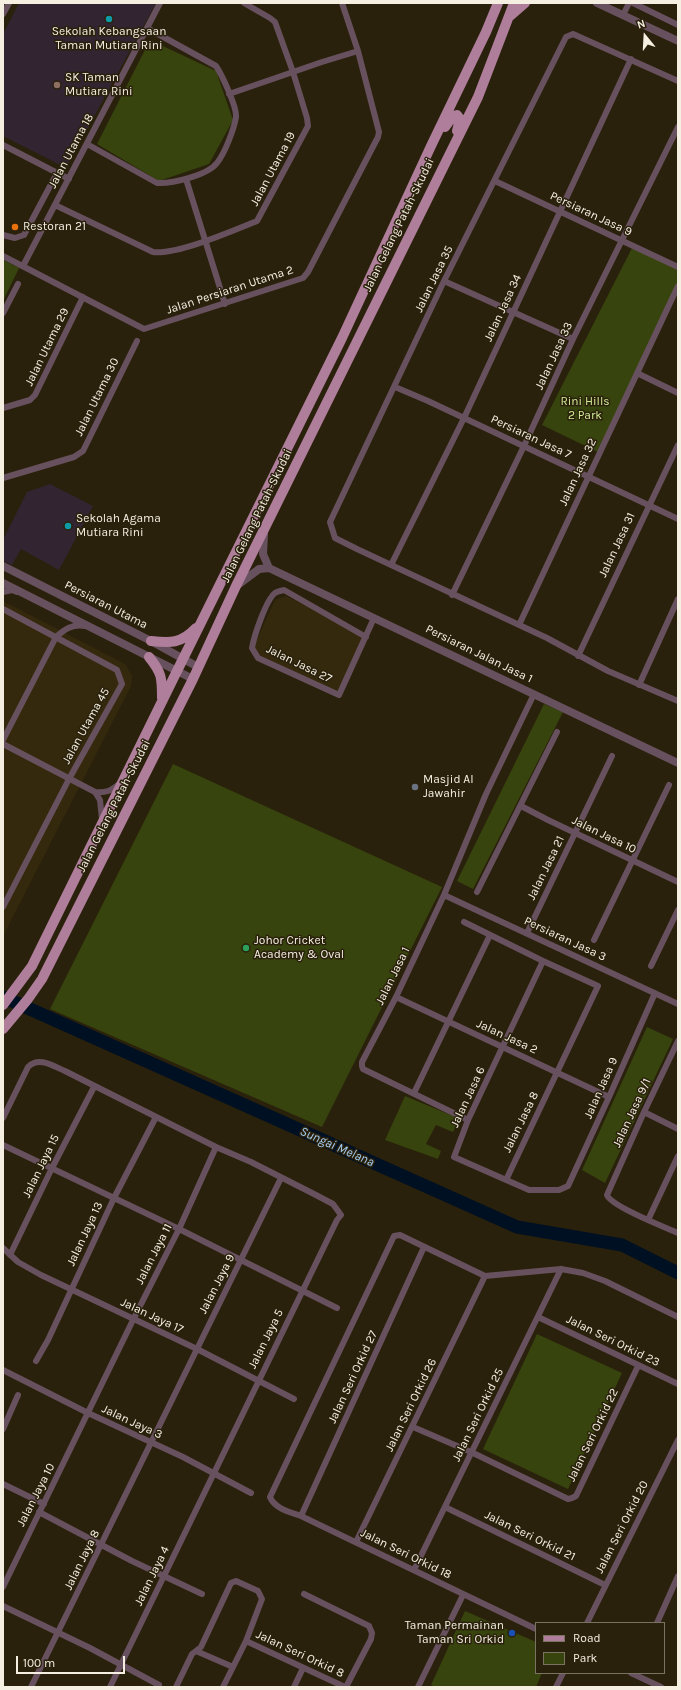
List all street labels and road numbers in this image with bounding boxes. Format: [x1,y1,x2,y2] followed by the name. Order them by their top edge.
[45,111,97,191] street label: Jalan Utama 18
[247,129,299,209] street label: Jalan Utama 19
[360,156,438,294] street label: Jalan Gelang Patah-Skudai
[548,189,634,239] street label: Persiaran Jasa 9
[412,243,456,315] street label: Jalan Jasa 35
[165,263,295,317] street label: Jalan Persiaran Utama 2
[481,272,525,344] street label: Jalan Jasa 34
[22,306,72,388] street label: Jalan Utama 29
[532,320,576,392] street label: Jalan Jasa 33
[72,355,122,439] street label: Jalan Utama 30
[488,412,574,462] street label: Persiaran Jasa 7
[556,436,600,508] street label: Jalan Jasa 32
[218,447,296,585] street label: Jalan Gelang Patah-Skudai
[596,510,638,580] street label: Jalan Jasa 31
[62,578,150,632] street label: Persiaran Utama
[423,622,535,686] street label: Persiaran Jalan Jasa 1
[264,642,334,686] street label: Jalan Jasa 27
[59,686,113,766] street label: Jalan Utama 45
[74,737,154,875] street label: Jalan Gelang Patah-Skudai
[569,813,639,857] street label: Jalan Jasa 10
[524,834,568,902] street label: Jalan Jasa 21
[522,914,608,964] street label: Persiaran Jasa 3
[373,945,413,1007] street label: Jalan Jasa 1
[474,1017,540,1057] street label: Jalan Jasa 2
[581,1055,621,1121] street label: Jalan Jasa 9
[448,1064,488,1130] street label: Jalan Jasa 6
[610,1076,654,1150] street label: Jalan Jasa 9/1
[500,1089,542,1155] street label: Jalan Jasa 8
[19,1132,63,1200] street label: Jalan Jaya 15
[64,1200,106,1268] street label: Jalan Jaya 13
[133,1221,175,1287] street label: Jalan Jaya 11
[196,1252,238,1316] street label: Jalan Jaya 9
[118,1295,186,1337] street label: Jalan Jaya 17
[245,1307,287,1371] street label: Jalan Jaya 5
[564,1312,662,1370] street label: Jalan Seri Orkid 23
[325,1328,381,1426] street label: Jalan Seri Orkid 27
[382,1356,440,1454] street label: Jalan Seri Orkid 26
[449,1366,507,1464] street label: Jalan Seri Orkid 25
[564,1386,622,1484] street label: Jalan Seri Orkid 22
[99,1402,165,1442] street label: Jalan Jaya 3
[14,1461,58,1529] street label: Jalan Jaya 10
[592,1478,652,1576] street label: Jalan Seri Orkid 20
[482,1508,578,1564] street label: Jalan Seri Orkid 21
[358,1526,454,1582] street label: Jalan Seri Orkid 18
[61,1527,103,1593] street label: Jalan Jaya 8
[131,1544,173,1608] street label: Jalan Jaya 4
[254,1627,346,1681] street label: Jalan Seri Orkid 8

